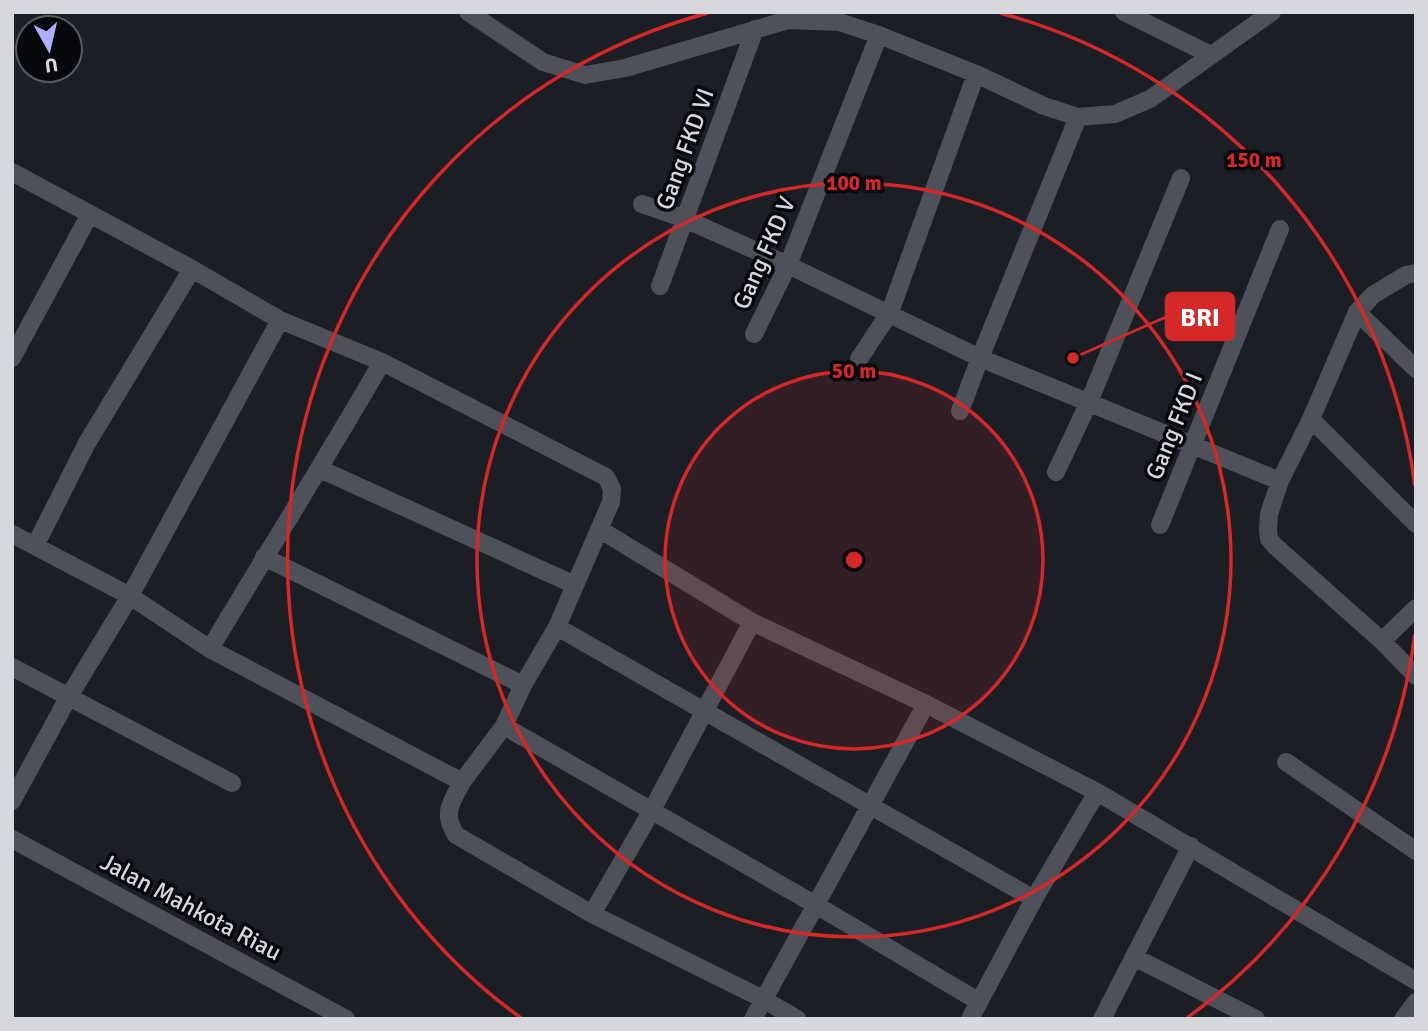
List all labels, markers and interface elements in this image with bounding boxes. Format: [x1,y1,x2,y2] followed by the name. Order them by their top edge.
[14,14,84,84] north arrow
[43,52,59,78] text: U
[649,84,721,214] street label: Gang FKD VI
[1226,147,1282,173] text: 150 m
[826,170,882,196] text: 100 m
[726,192,802,314] street label: Gang FKD V
[1166,293,1234,340] callout: BRI
[1180,302,1220,334] text: BRI
[832,358,876,384] text: 50 m
[1139,368,1209,484] street label: Gang FKD I
[842,548,866,572] centre of rings
[95,847,287,967] street label: Jalan Mahkota Riau

